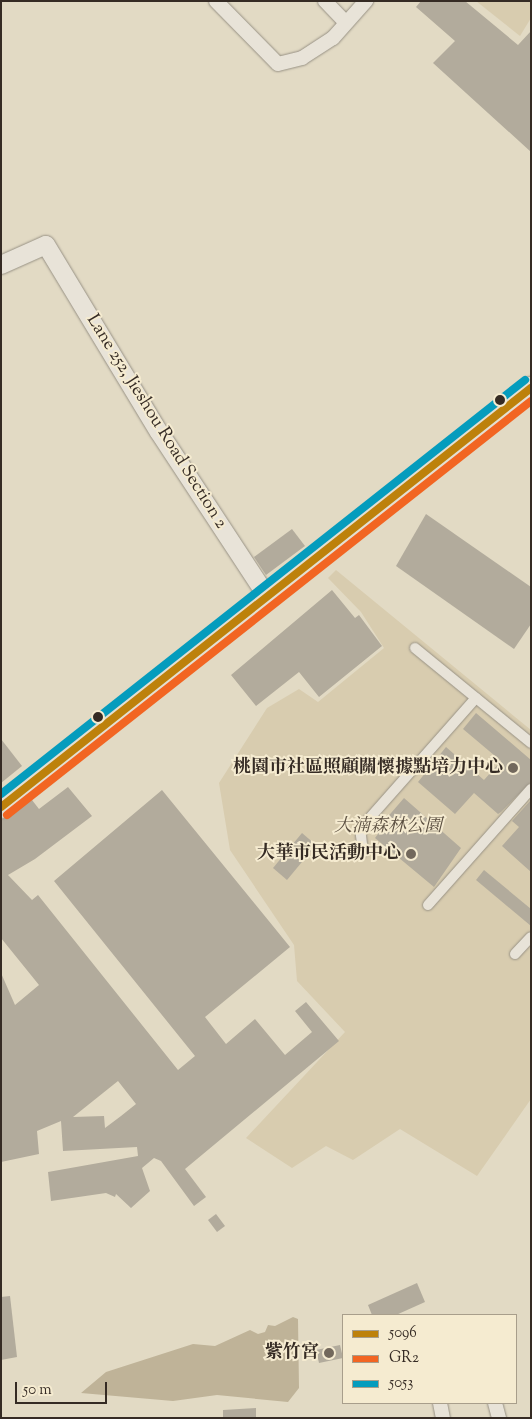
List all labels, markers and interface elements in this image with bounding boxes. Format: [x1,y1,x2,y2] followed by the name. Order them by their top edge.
[81,311,231,533] street label: Lane 252, Jieshou Road Section 2
[495,395,505,405] unlabelled marker
[93,712,103,722] unlabelled marker
[233,757,503,779] place label: 桃園市社區照顧關懷據點培力中心
[507,762,519,774] marker: 桃園市社區照顧關懷據點培力中心
[334,816,442,838] park label: 大湳森林公園
[257,843,401,865] place label: 大華市民活動中心
[405,848,417,860] marker: 大華市民活動中心
[342,1314,517,1404] legend
[389,1323,417,1344] text: 5096
[265,1342,319,1364] place label: 紫竹宮
[323,1347,335,1359] marker: 紫竹宮
[389,1348,419,1369] text: GR2
[18,1372,110,1404] scale bar
[389,1373,413,1394] text: 5053
[23,1380,52,1401] text: 50 m

